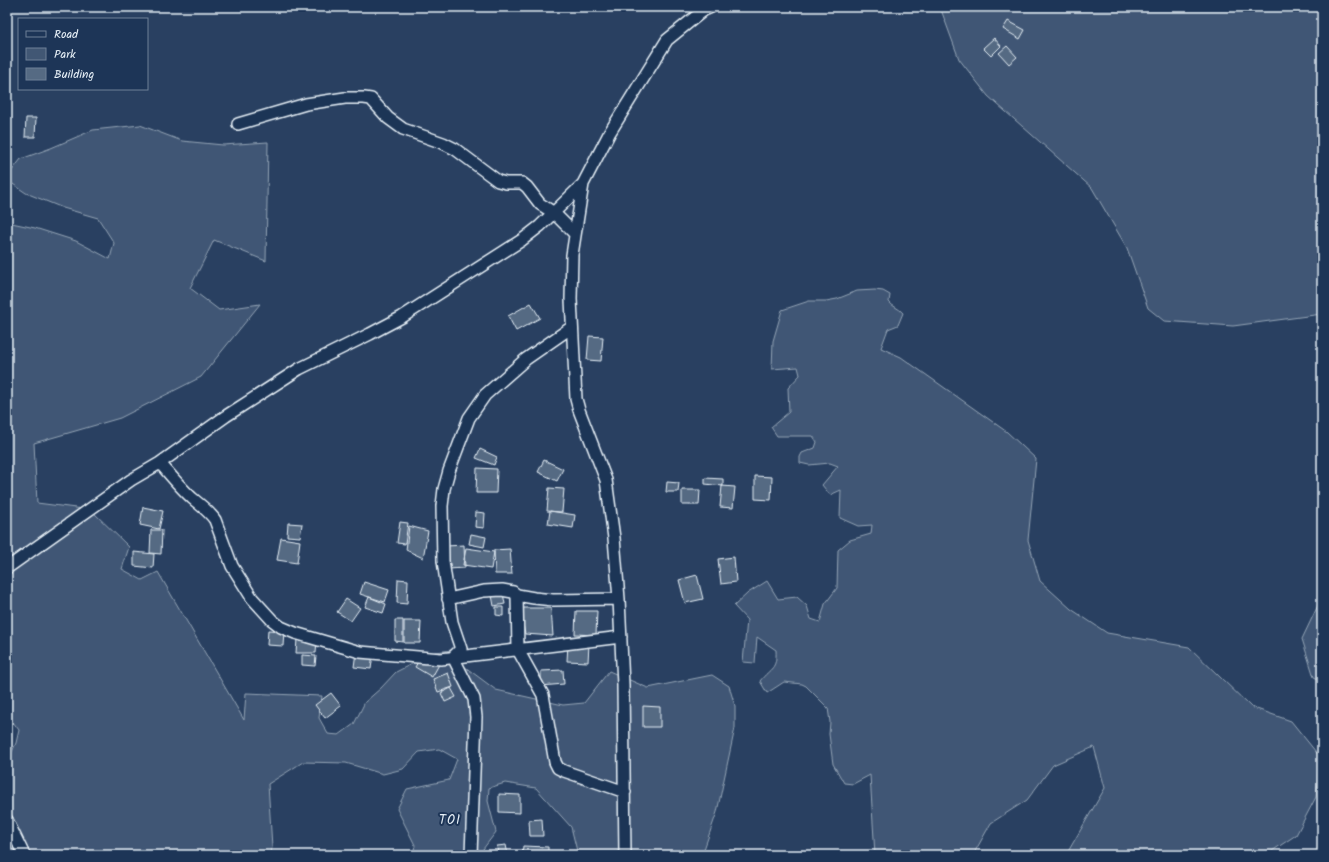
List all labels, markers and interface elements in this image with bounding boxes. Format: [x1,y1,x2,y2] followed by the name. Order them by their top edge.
[18,18,148,90] legend
[54,25,79,44] text: Road
[54,45,76,64] text: Park
[54,65,94,84] text: Building
[439,810,461,831] district label: TOI

